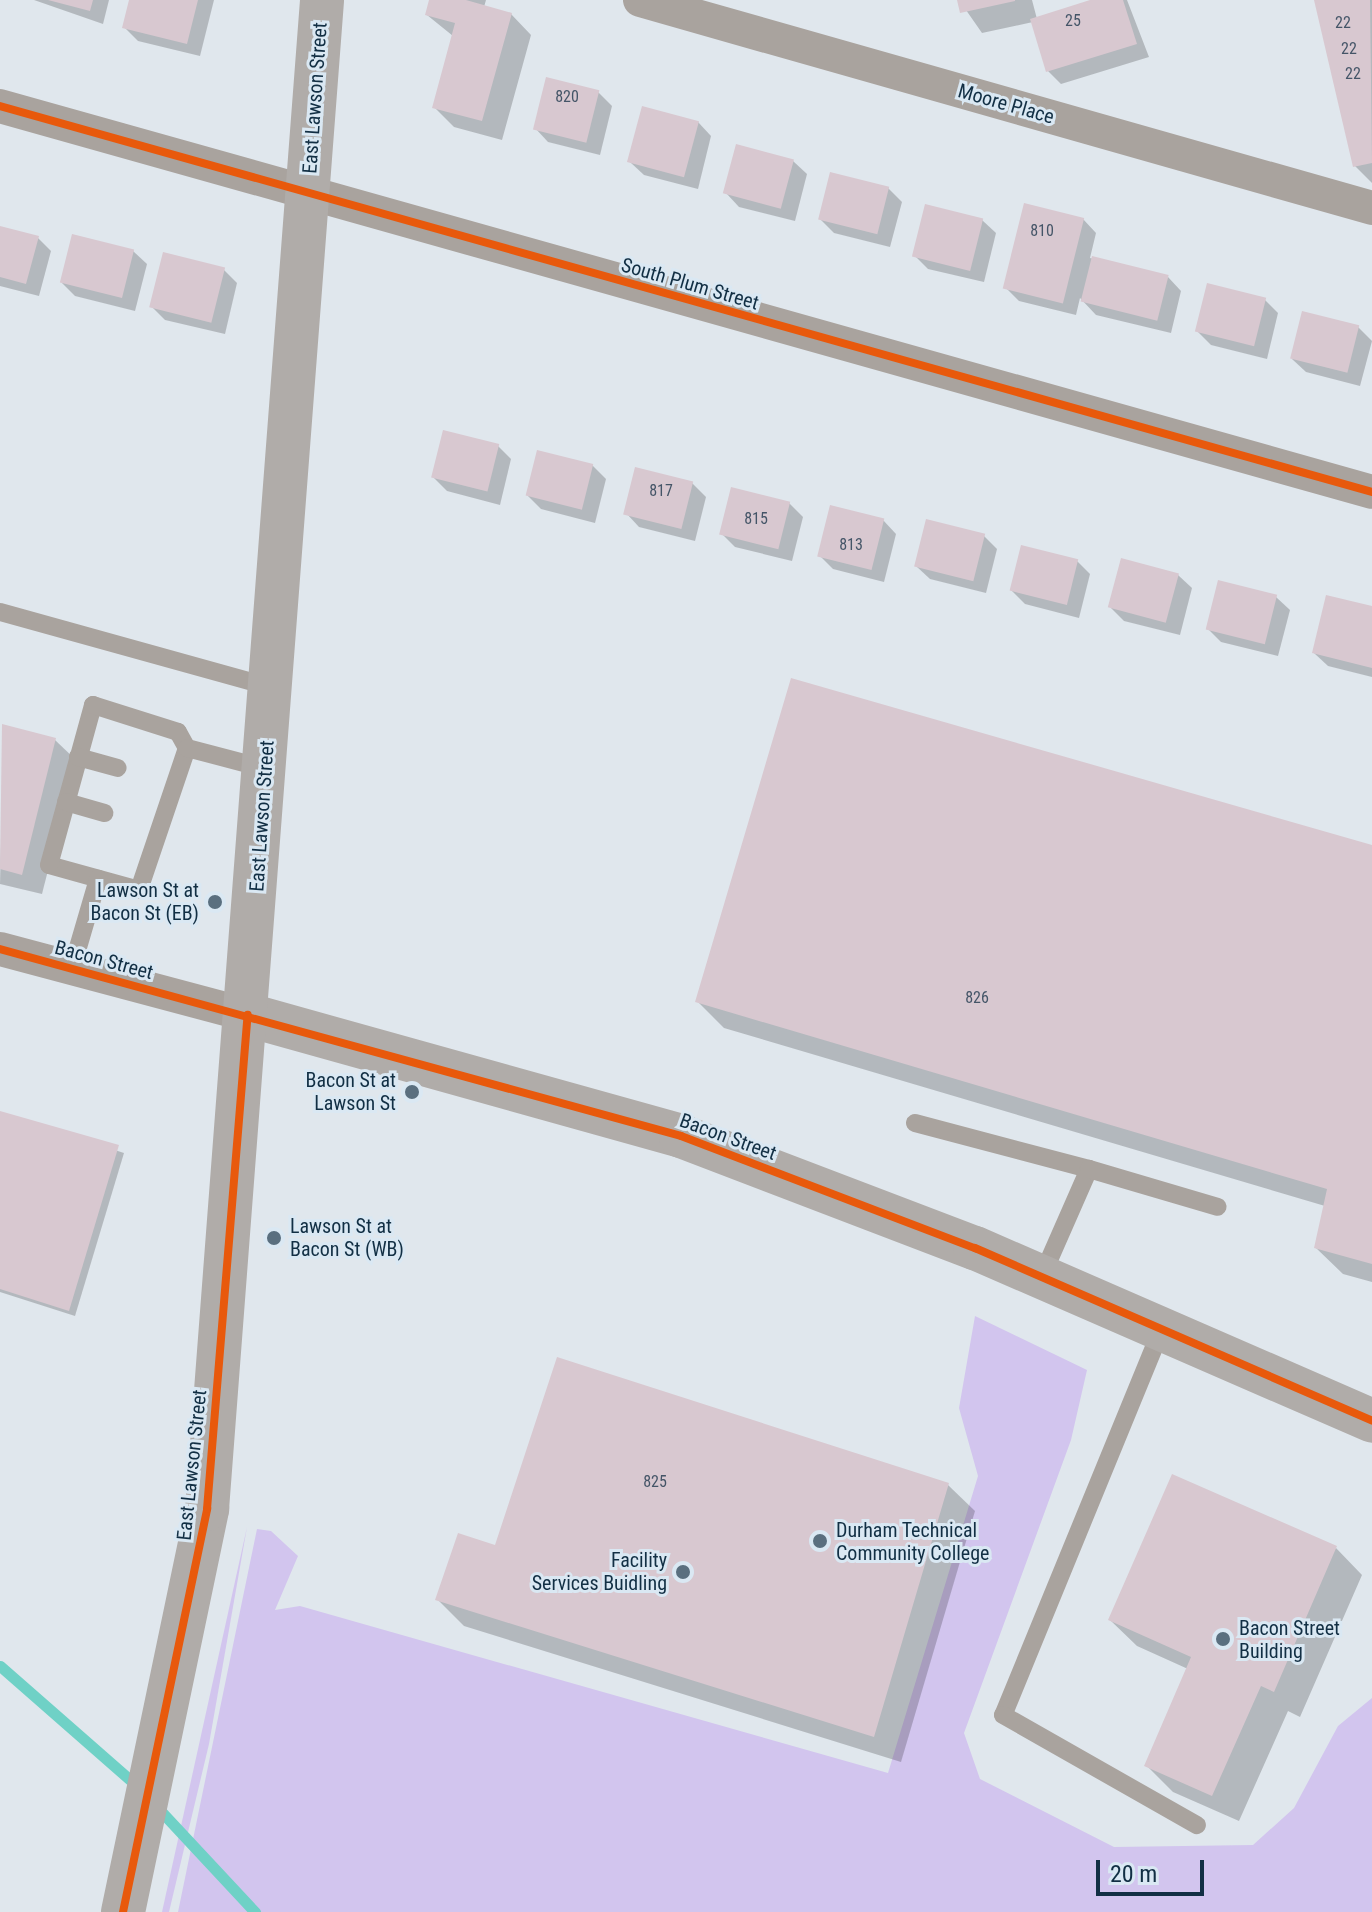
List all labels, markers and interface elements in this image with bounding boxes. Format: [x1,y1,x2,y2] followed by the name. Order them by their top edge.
[1065,11,1081,31] house number: 25
[1335,13,1351,33] house number: 22
[298,22,332,174] street label: East Lawson Street
[1341,39,1357,59] house number: 22
[1345,64,1361,84] house number: 22
[955,79,1057,129] street label: Moore Place
[555,87,579,107] house number: 820
[1030,221,1054,241] house number: 810
[618,253,762,315] street label: South Plum Street
[649,481,673,501] house number: 817
[744,509,768,529] house number: 815
[839,535,863,555] house number: 813
[245,740,279,892] street label: East Lawson Street
[91,878,199,925] place label: Lawson St at Bacon St (EB)
[206,893,224,911] marker: Lawson St at Bacon St (EB)
[52,935,156,985] street label: Bacon Street
[965,988,989,1008] house number: 826
[306,1068,396,1115] place label: Bacon St at Lawson St
[403,1083,421,1101] marker: Bacon St at Lawson St
[676,1108,780,1166] street label: Bacon Street
[290,1214,404,1261] place label: Lawson St at Bacon St (WB)
[265,1229,283,1247] marker: Lawson St at Bacon St (WB)
[172,1388,212,1542] street label: East Lawson Street
[643,1472,667,1492] house number: 825
[836,1518,989,1565] place label: Durham Technical Community College
[811,1532,829,1550] marker: Durham Technical Community College
[532,1548,667,1595] place label: Facility Services Buidling
[674,1563,692,1581] marker: Facility Services Buidling
[1239,1616,1340,1663] place label: Bacon Street Building
[1214,1630,1232,1648] marker: Bacon Street Building
[1100,1844,1208,1894] scale bar
[1110,1860,1157,1888] text: 20 m

